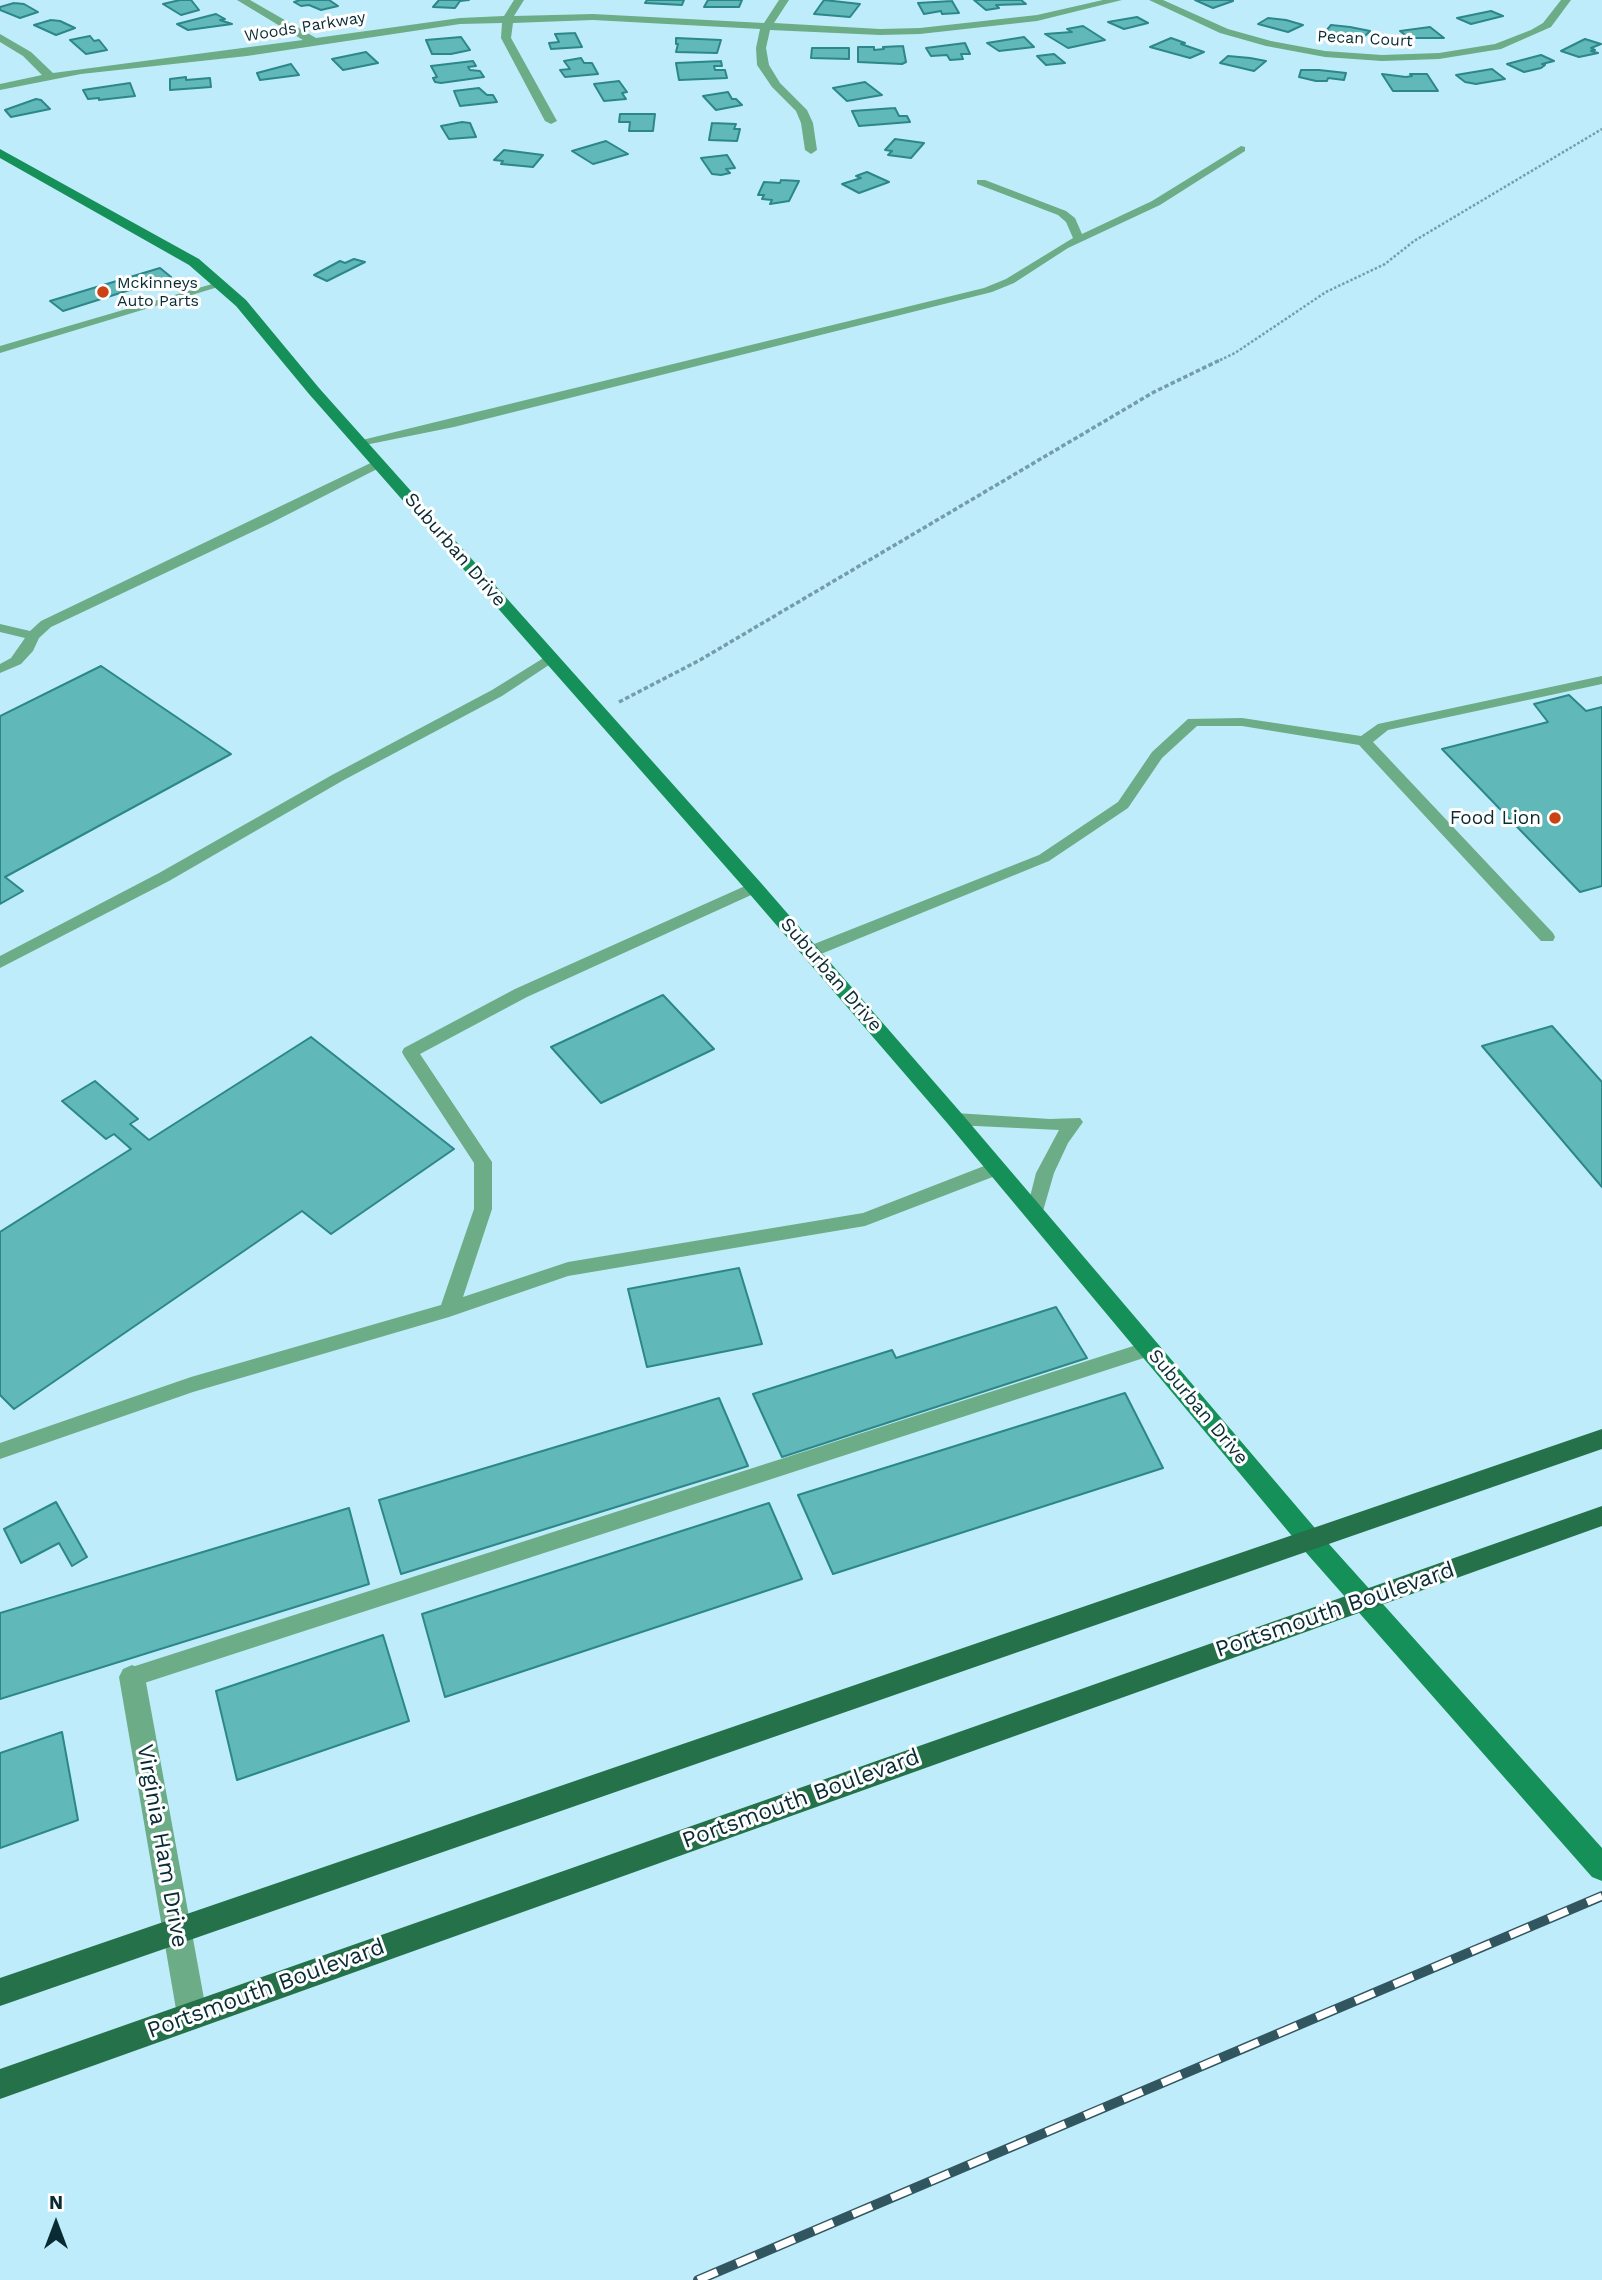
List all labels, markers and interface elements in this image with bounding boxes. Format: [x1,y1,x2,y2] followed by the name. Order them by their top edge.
[243,8,367,46] street label: Woods Parkway
[1317,27,1413,51] street label: Pecan Court
[117,273,199,311] place label: Mckinneys Auto Parts
[95,284,111,300] marker: Mckinneys Auto Parts
[399,488,511,612] street label: Suburban Drive
[1450,807,1541,829] place label: Food Lion
[1547,810,1563,826] marker: Food Lion
[775,913,887,1037] street label: Suburban Drive
[1143,1345,1253,1469] street label: Suburban Drive
[1212,1556,1458,1664] street label: Portsmouth Boulevard
[131,1742,193,1950] street label: Virginia Ham Drive
[678,1743,924,1855] street label: Portsmouth Boulevard
[143,1933,389,2045] street label: Portsmouth Boulevard
[21,2189,91,2259] north arrow
[49,2191,63,2214] text: N

